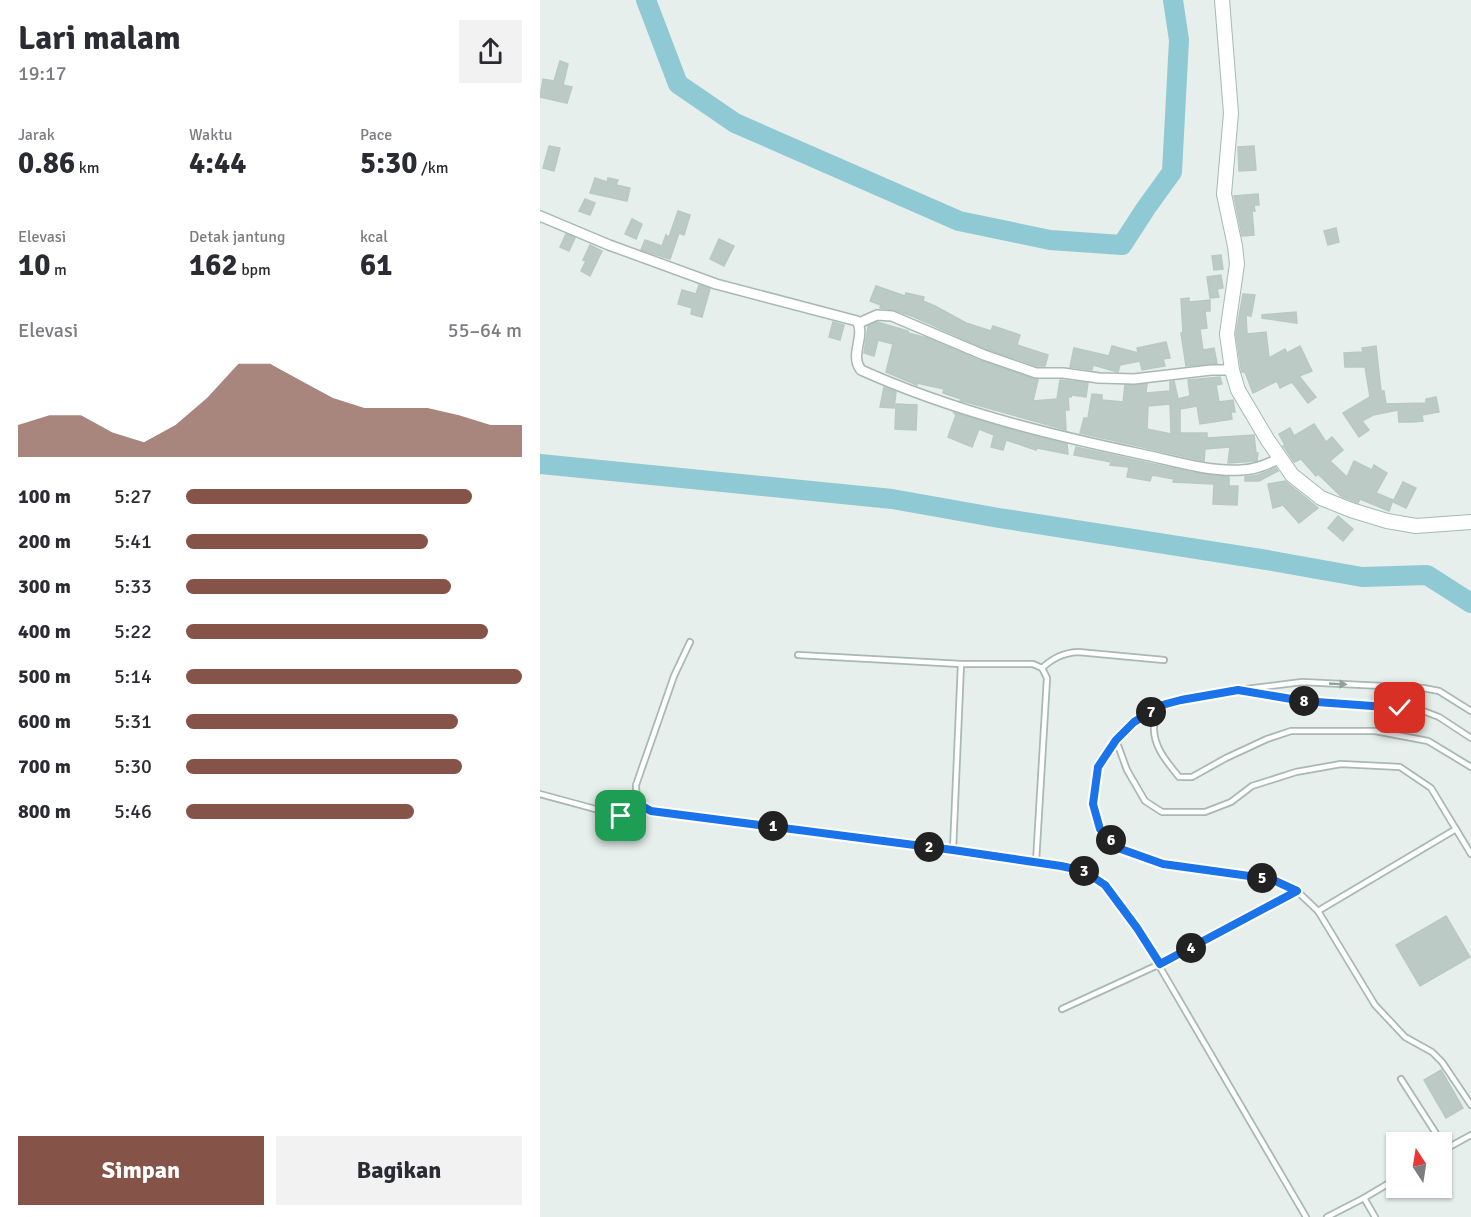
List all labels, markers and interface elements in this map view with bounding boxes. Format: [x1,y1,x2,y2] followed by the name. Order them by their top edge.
[18,18,181,59] text: Lari malam
[459,20,522,83] button: share
[18,61,67,86] text: 19:17
[18,125,55,145] text: Jarak
[189,125,233,145] text: Waktu
[360,125,392,145] text: Pace
[18,145,75,182] text: 0.86
[189,145,246,182] text: 4:44
[360,145,417,182] text: 5:30
[75,158,100,178] text: km
[417,158,449,178] text: /km
[18,227,66,247] text: Elevasi
[189,227,285,247] text: Detak jantung
[360,227,388,247] text: kcal
[18,247,50,284] text: 10
[189,247,238,284] text: 162
[360,247,392,284] text: 61
[50,260,67,280] text: m
[238,260,271,280] text: bpm
[18,318,78,343] text: Elevasi
[448,318,522,343] text: 55–64 m
[18,484,71,509] text: 100 m
[114,484,152,509] text: 5:27
[18,529,71,554] text: 200 m
[114,529,152,554] text: 5:41
[18,574,71,599] text: 300 m
[114,574,152,599] text: 5:33
[18,619,71,644] text: 400 m
[114,619,152,644] text: 5:22
[18,664,71,689] text: 500 m
[114,664,152,689] text: 5:14
[1329,679,1348,689] one-way arrow
[1374,682,1425,733] pin
[1289,686,1319,716] pin: 8
[1300,691,1308,711] text: 8
[1383,691,1416,724] icon: check
[1136,697,1166,727] pin: 7
[1147,702,1155,722] text: 7
[18,709,71,734] text: 600 m
[114,709,152,734] text: 5:31
[18,754,71,779] text: 700 m
[114,754,152,779] text: 5:30
[595,790,646,841] pin
[18,799,71,824] text: 800 m
[114,799,152,824] text: 5:46
[604,799,637,832] icon: arrive
[758,811,788,841] pin: 1
[769,816,777,836] text: 1
[1096,825,1126,855] pin: 6
[1107,830,1115,850] text: 6
[914,832,944,862] pin: 2
[925,837,933,857] text: 2
[1069,856,1099,886] pin: 3
[1080,861,1088,881] text: 3
[1247,863,1277,893] pin: 5
[1258,868,1266,888] text: 5
[1176,933,1206,963] pin: 4
[1187,938,1195,958] text: 4
[1386,1132,1452,1198] north arrow
[1386,1132,1452,1198] map controls
[18,1136,264,1205] button: Simpan
[276,1136,522,1205] button: Bagikan

